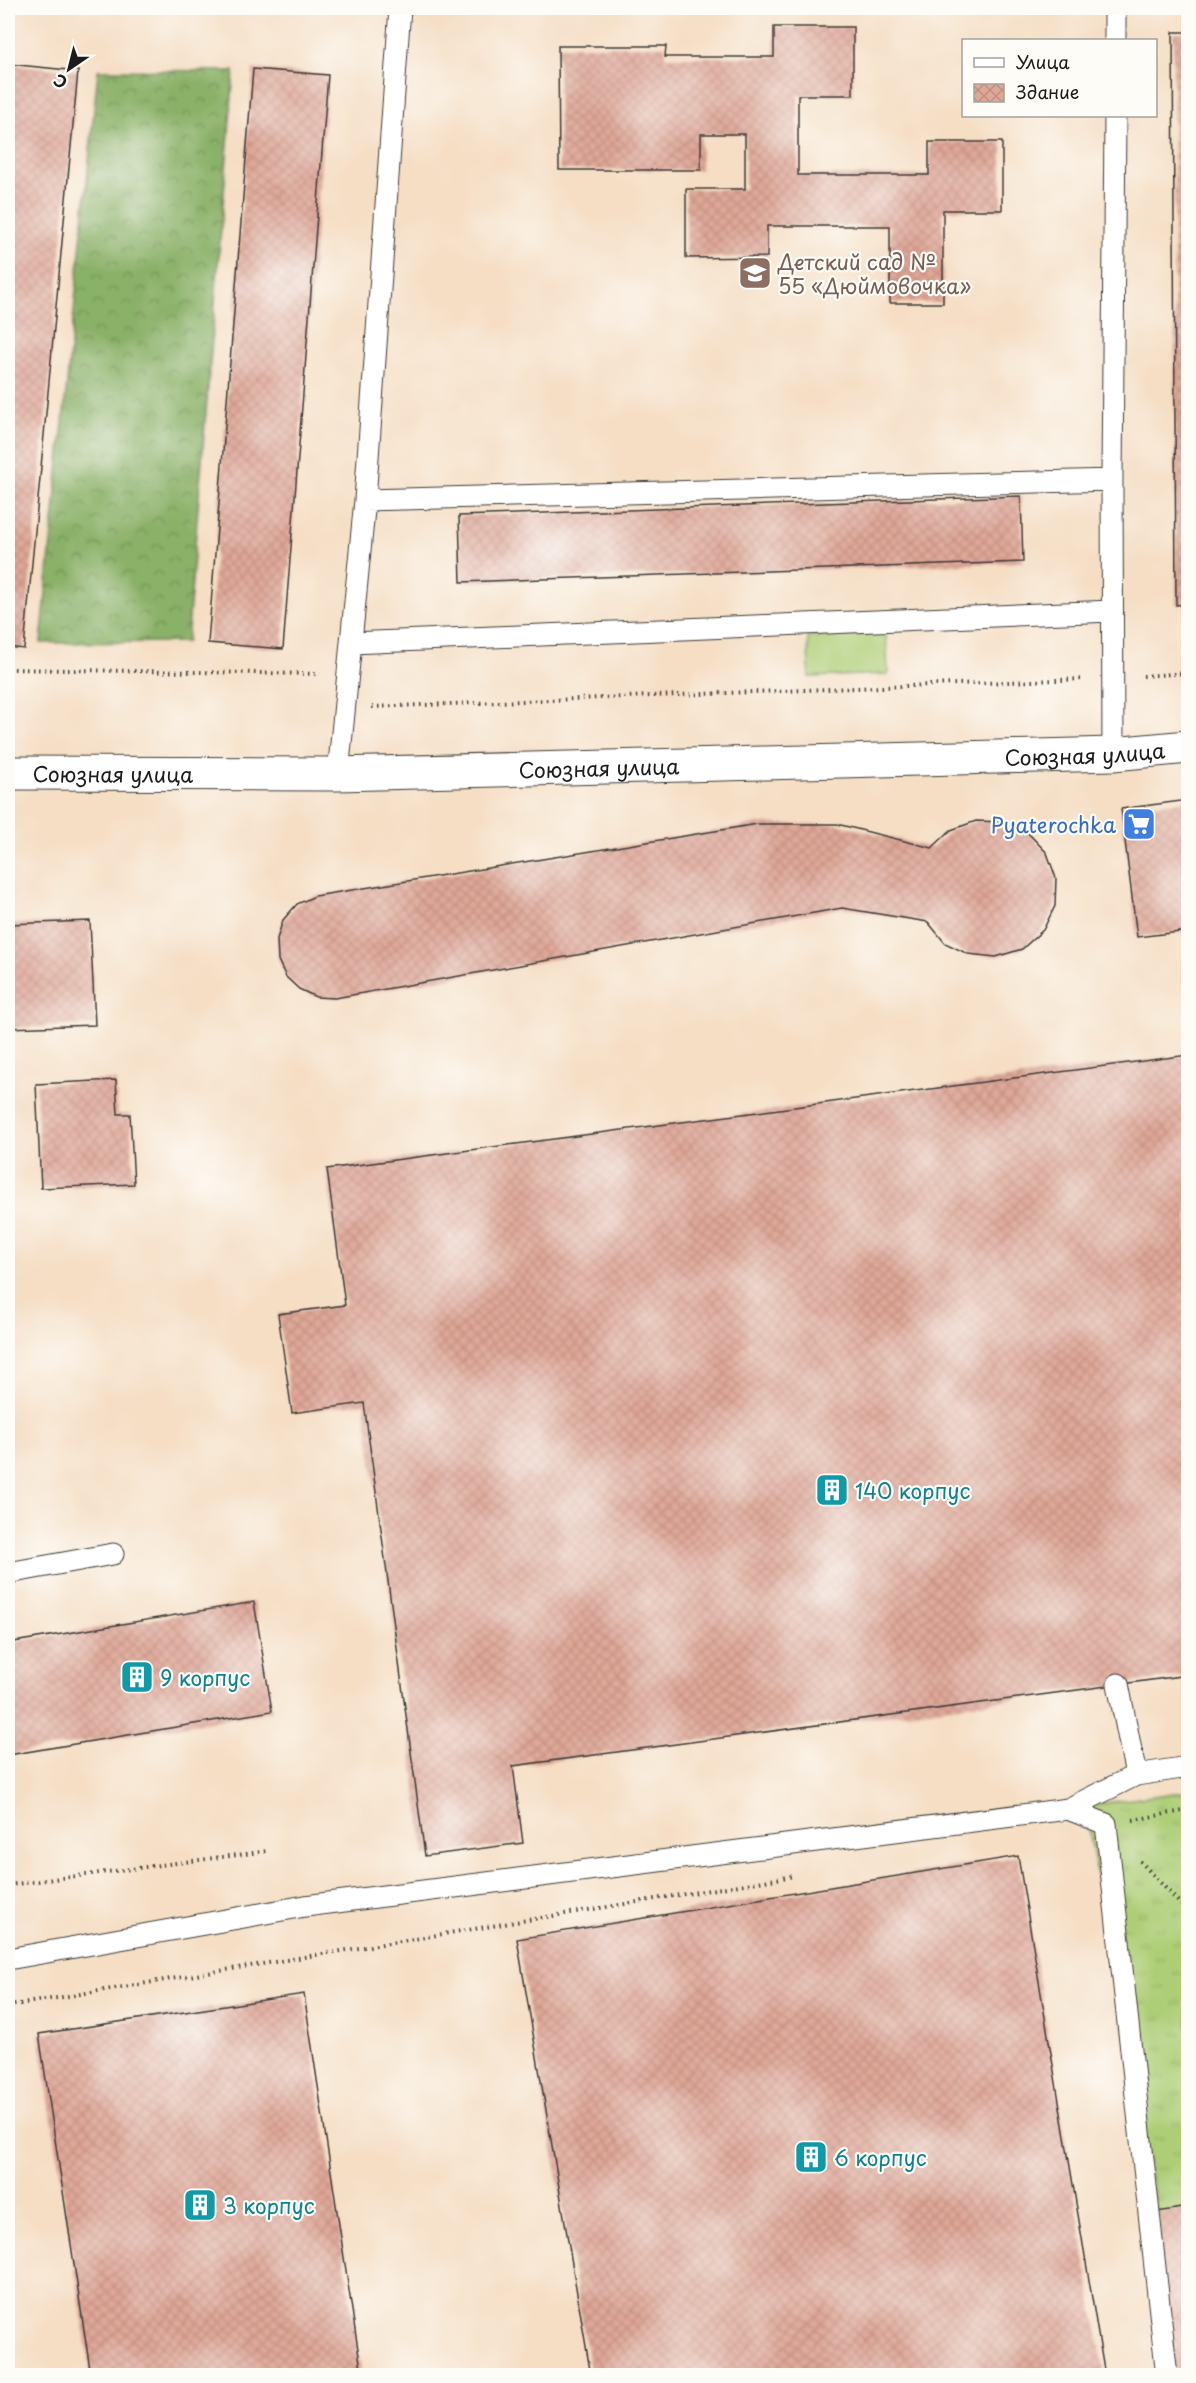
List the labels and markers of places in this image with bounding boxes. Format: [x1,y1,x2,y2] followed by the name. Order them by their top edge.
[777,245,971,301] place label: Детский сад № 55 «Дюймовочка»
[737,255,773,291] school or university icon: Детский сад № 55 «Дюймовочка»
[1121,806,1157,842] supermarket icon: Pyaterochka
[991,808,1116,840] place label: Pyaterochka
[814,1472,850,1508] building icon: 140 корпус
[855,1474,970,1506] place label: 140 корпус
[119,1659,155,1695] building icon: 9 корпус
[160,1661,250,1693] place label: 9 корпус
[793,2139,829,2175] building icon: 6 корпус
[834,2141,927,2173] place label: 6 корпус
[182,2187,218,2223] building icon: 3 корпус
[223,2189,315,2221] place label: 3 корпус

